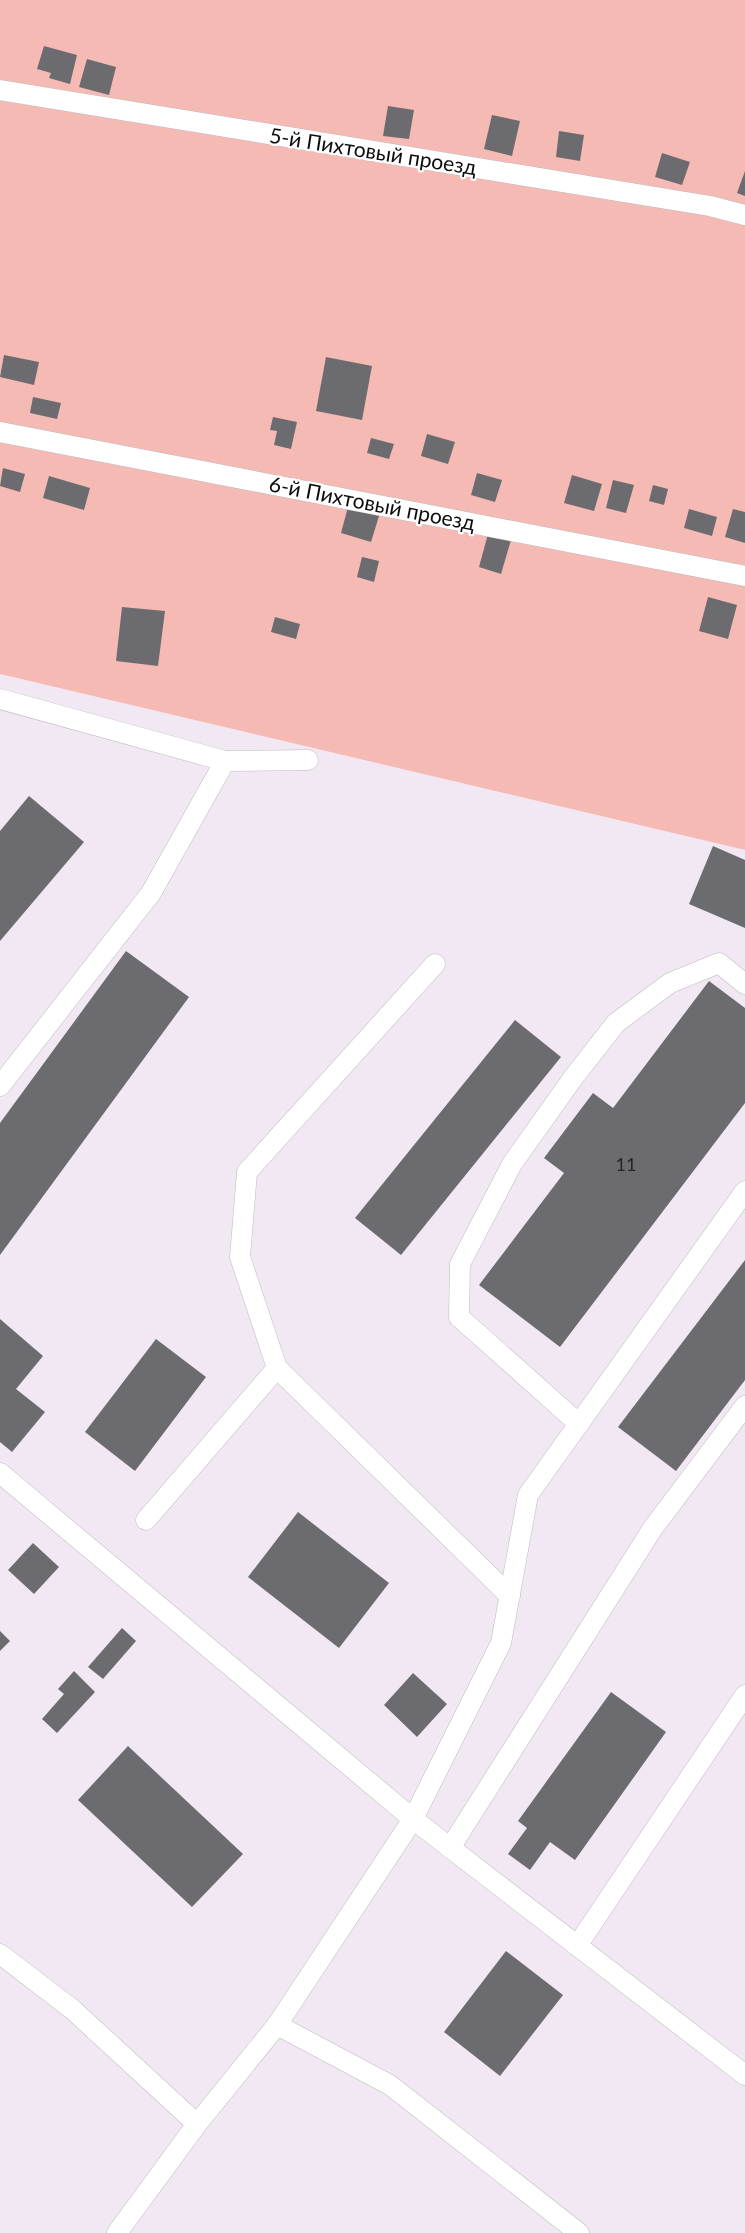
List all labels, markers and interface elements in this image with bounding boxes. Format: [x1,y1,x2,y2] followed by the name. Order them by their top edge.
[268,122,479,179] street label: 5-й Пихтовый проезд
[267,470,477,535] street label: 6-й Пихтовый проезд
[616,1153,636,1175] house number: 11

